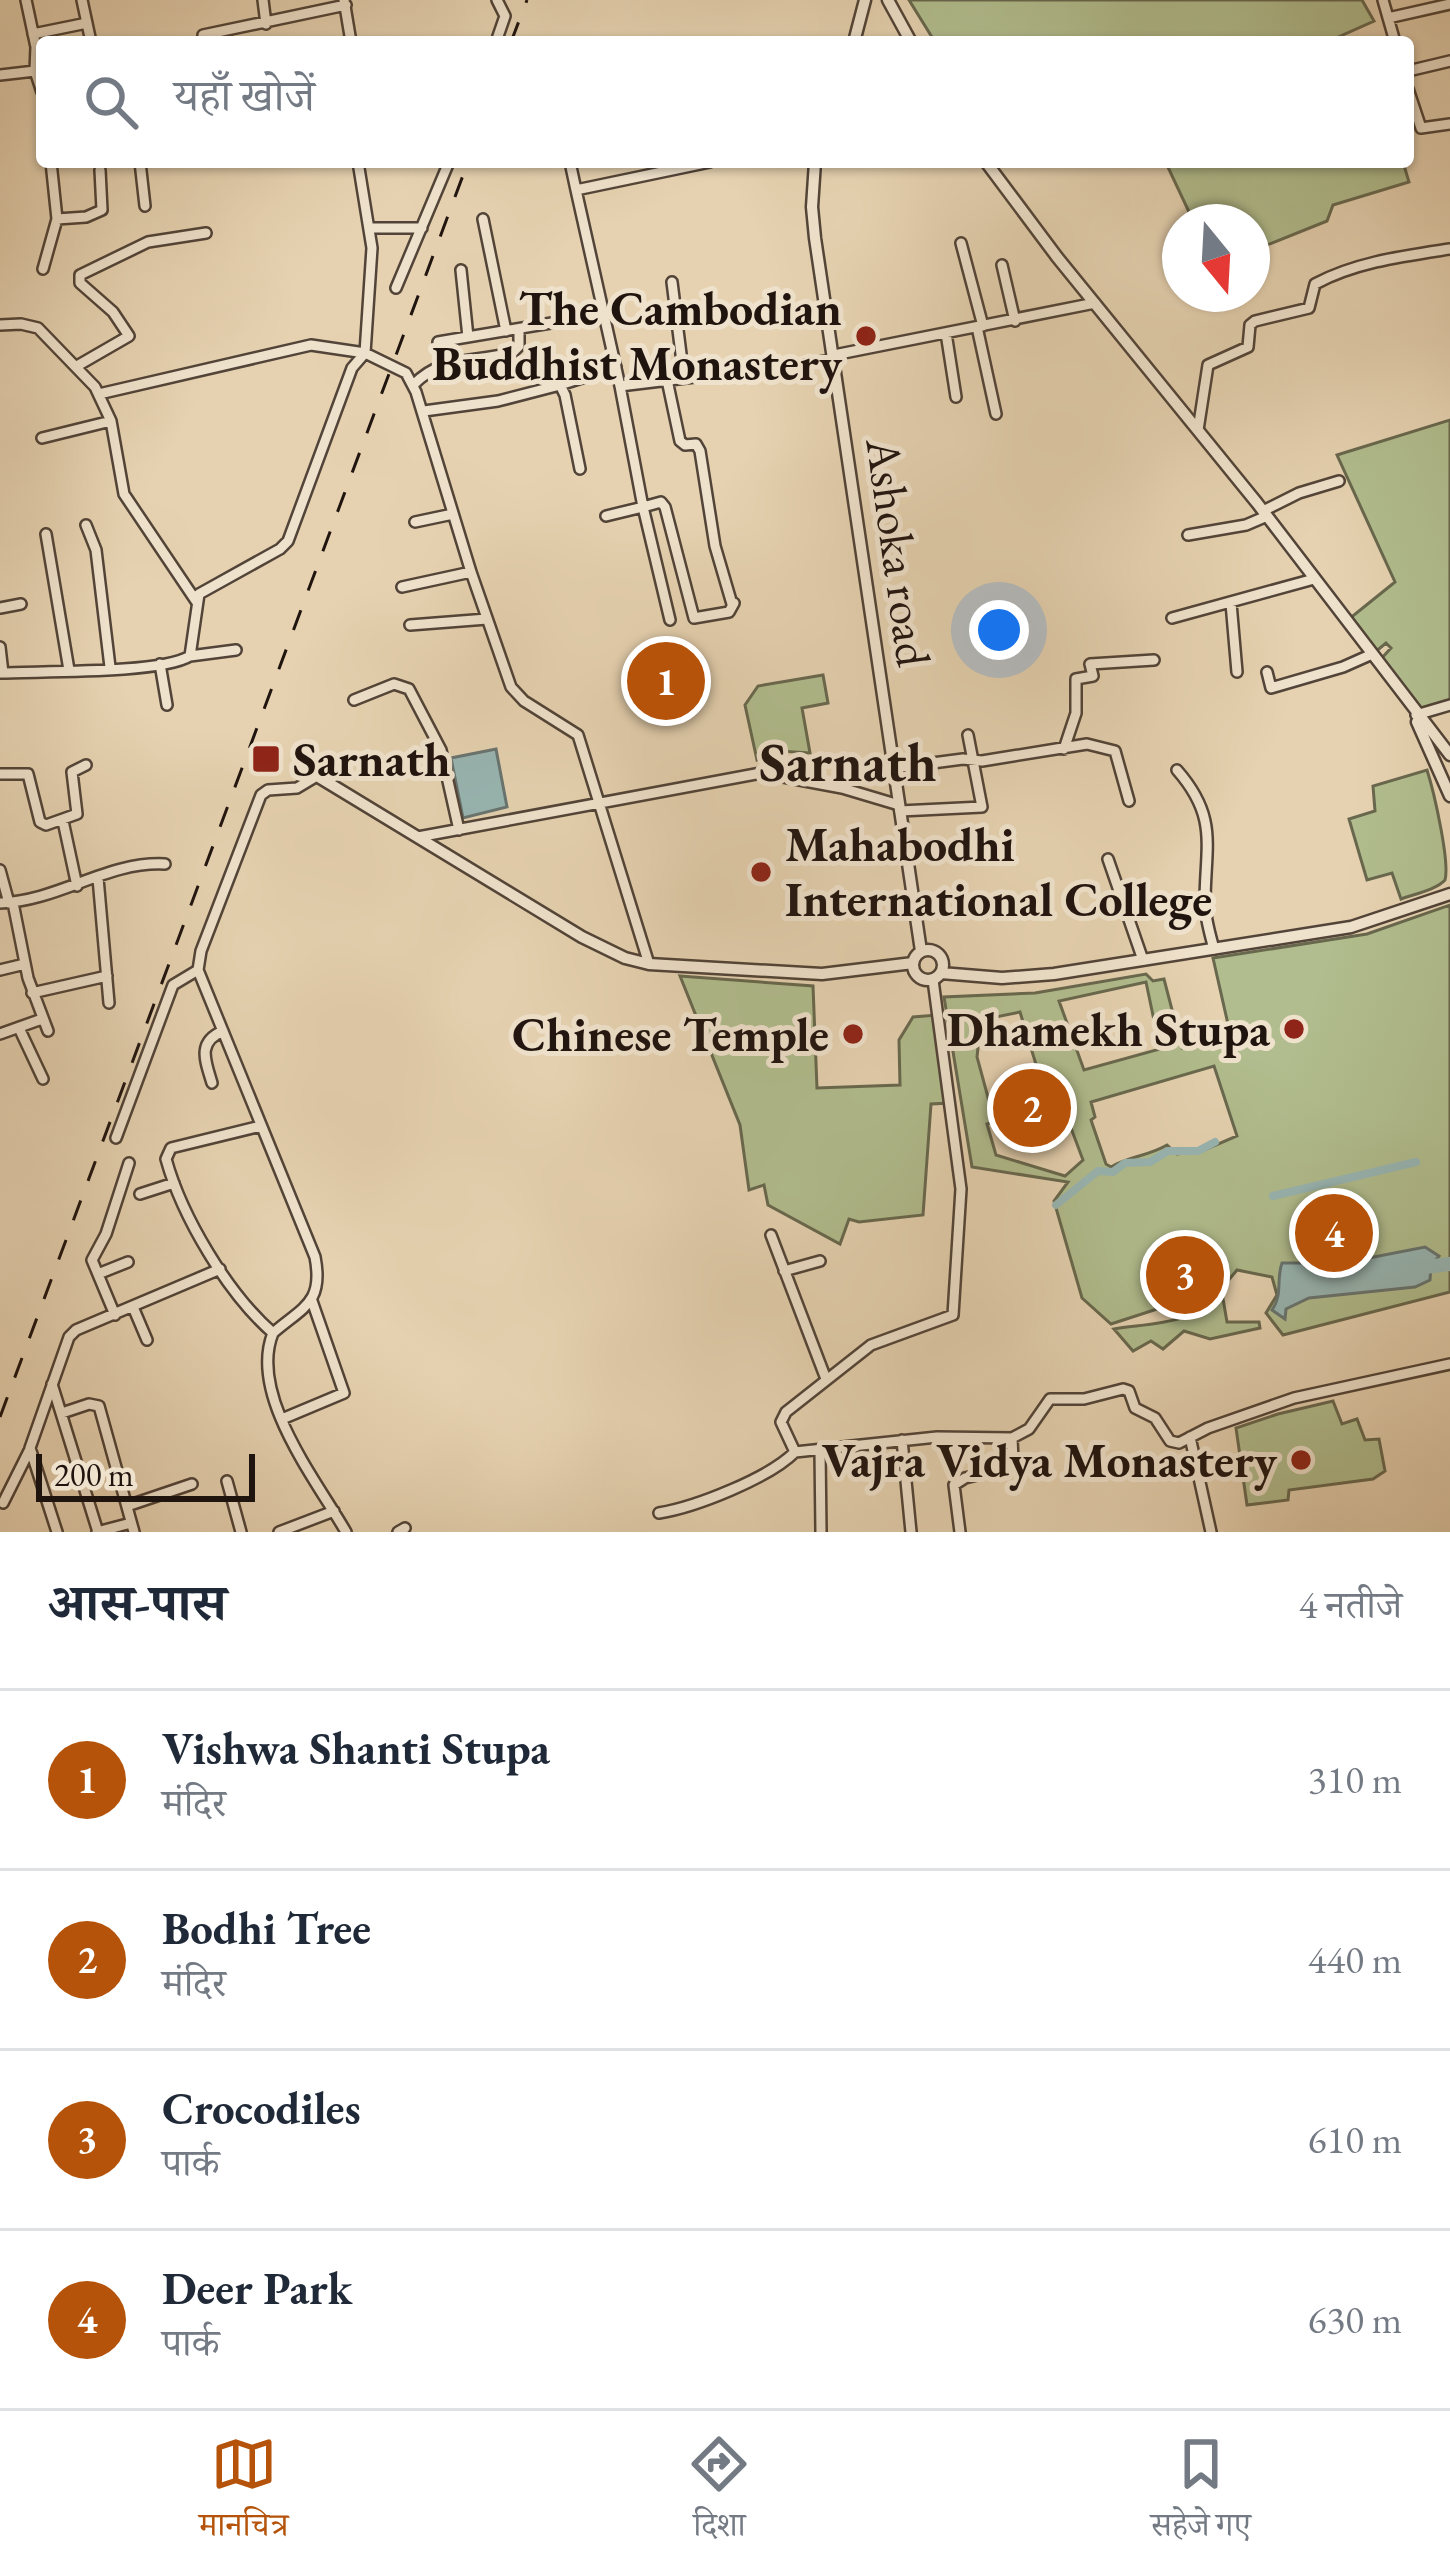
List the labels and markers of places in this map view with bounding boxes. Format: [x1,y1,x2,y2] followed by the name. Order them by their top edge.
[432,277,843,394] place label: The Cambodian Buddhist Monastery
[853,323,879,349] marker: The Cambodian Buddhist Monastery
[627,636,705,726] pin: 1
[293,728,451,790] place label: Sarnath
[250,743,282,775] marker: Sarnath
[785,813,1212,930] place label: Mahabodhi International College
[748,859,774,885] marker: Mahabodhi International College
[947,998,1271,1060] place label: Dhamekh Stupa
[512,1003,829,1065] place label: Chinese Temple
[1281,1016,1307,1042] marker: Dhamekh Stupa
[840,1021,866,1047] marker: Chinese Temple
[993,1063,1071,1153] pin: 2
[1295,1188,1373,1278] pin: 4
[1146,1230,1224,1320] pin: 3
[822,1429,1278,1491] place label: Vajra Vidya Monastery
[1288,1447,1314,1473] marker: Vajra Vidya Monastery

